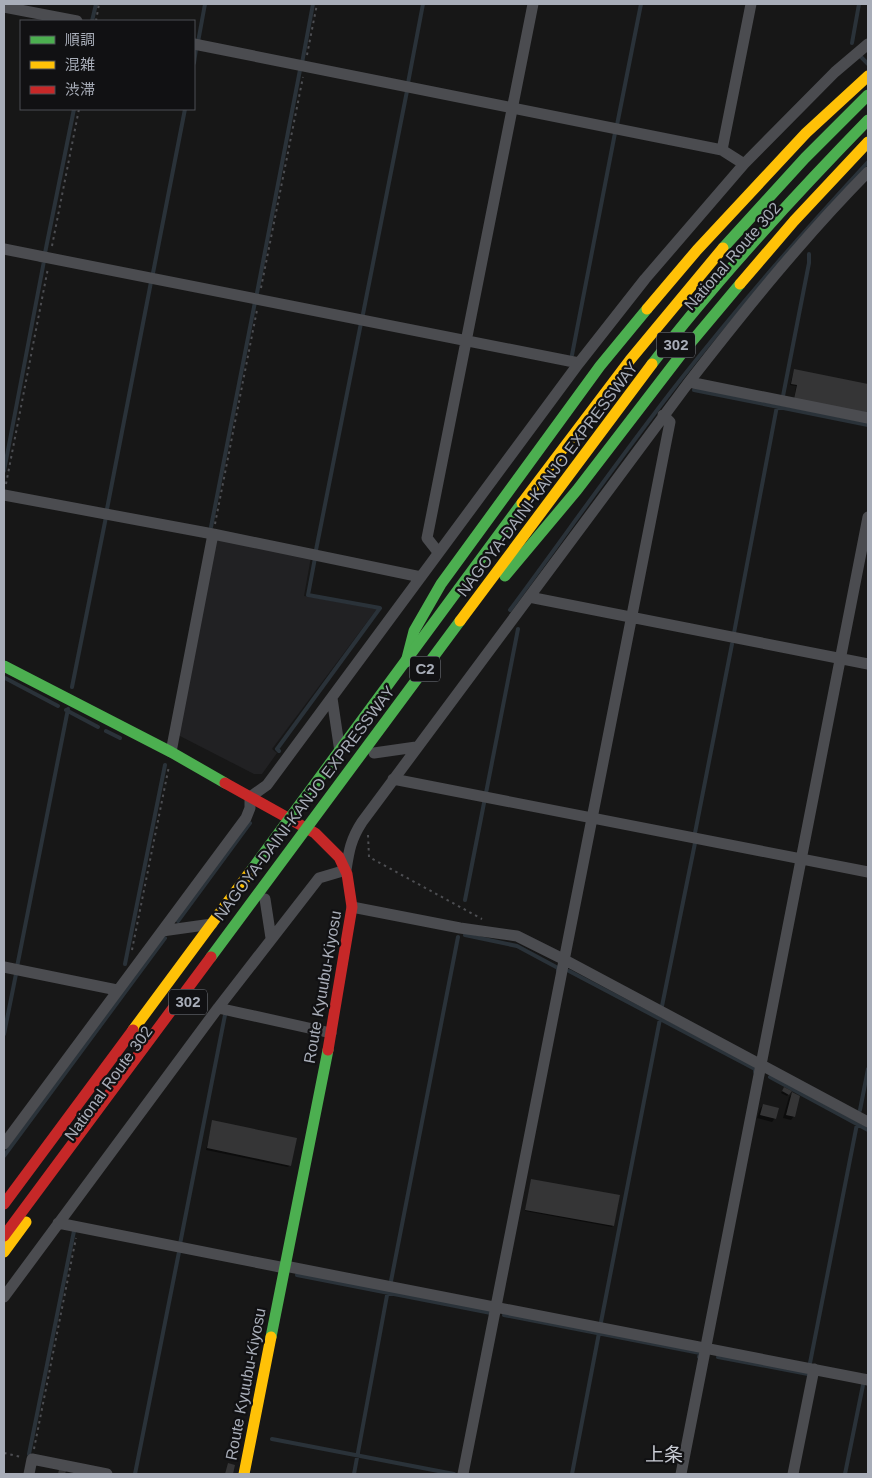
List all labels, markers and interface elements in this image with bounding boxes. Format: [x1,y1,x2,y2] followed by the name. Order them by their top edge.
[20,20,195,110] legend
[65,31,95,48] text: 順調
[65,56,95,73] text: 混雑
[65,81,95,98] text: 渋滞
[681,199,784,314] street label: National Route 302
[657,332,695,358] road number: 302
[454,359,641,600] street label: NAGOYA-DAINI-KANJO EXPRESSWAY
[410,656,440,682] road number: C2
[211,683,398,924] street label: NAGOYA-DAINI-KANJO EXPRESSWAY
[301,909,344,1065] street label: Route Kyuubu-Kiyosu
[169,990,207,1014] road number: 302
[61,1023,156,1144] street label: National Route 302
[222,1307,269,1462] street label: Route Kyuubu-Kiyosu
[645,1444,683,1465] district label: 上条

